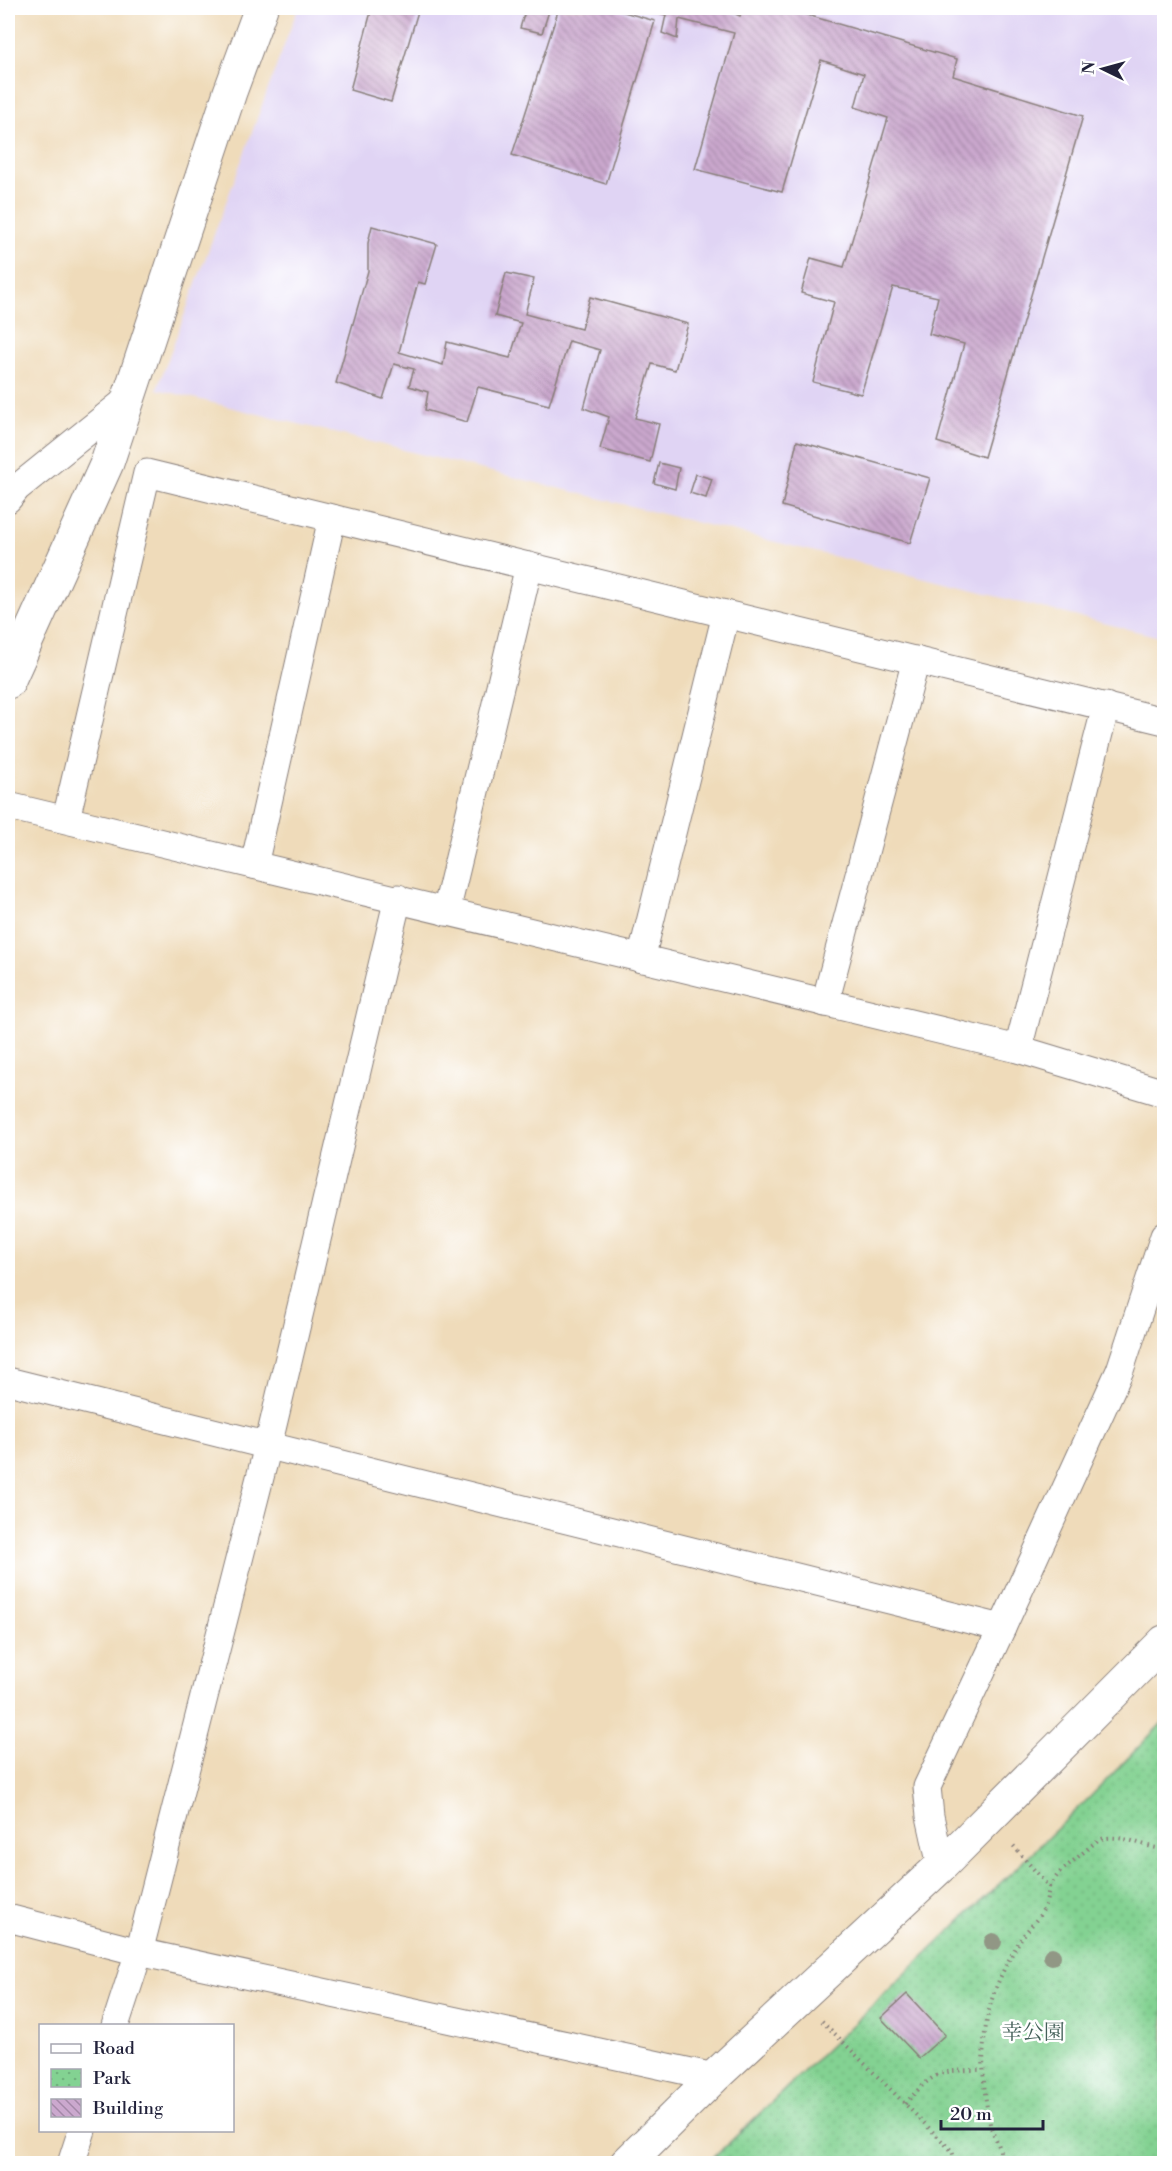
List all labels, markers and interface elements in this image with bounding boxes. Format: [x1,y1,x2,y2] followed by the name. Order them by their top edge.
[1073,39,1133,99] north arrow
[1079,60,1100,75] text: N
[1002,2020,1065,2046] park label: 幸公園
[39,2024,234,2132] legend
[93,2037,136,2060] text: Road
[93,2067,132,2090] text: Park
[941,2093,1043,2131] scale bar
[92,2097,164,2120] text: Building
[950,2103,992,2126] text: 20 m

